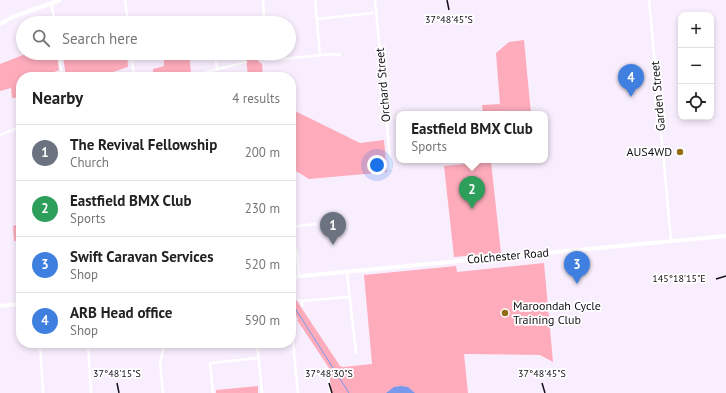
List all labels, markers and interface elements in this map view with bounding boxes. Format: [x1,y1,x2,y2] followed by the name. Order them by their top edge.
[678,12,714,120] map controls
[678,12,714,48] button: +
[425,13,473,26] text: 37°48'45"S
[16,16,296,60] search box
[30,27,52,49] icon: search
[62,29,138,48] text: Search here
[372,47,393,123] street label: Orchard Street
[678,48,714,84] button: −
[647,60,668,132] street label: Garden Street
[618,64,644,97] pin: 4
[678,84,714,120] button: locate
[32,87,83,109] text: Nearby
[232,90,280,107] text: 4 results
[396,111,548,163] popup
[411,119,533,138] text: Eastfield BMX Club
[70,135,217,154] text: The Revival Fellowship
[411,138,447,155] text: Sports
[41,144,49,161] text: 1
[245,144,280,161] text: 200 m
[626,144,672,159] place label: AUS4WD
[675,147,685,157] marker: AUS4WD
[70,154,109,171] text: Church
[367,155,387,175] your location
[459,176,485,209] pin: 2
[70,191,191,210] text: Eastfield BMX Club
[41,200,49,217] text: 2
[245,200,280,217] text: 230 m
[70,210,106,227] text: Sports
[320,212,346,245] pin: 1
[466,244,550,267] street label: Colchester Road
[70,247,213,266] text: Swift Caravan Services
[564,251,590,284] pin: 3
[41,256,49,273] text: 3
[245,256,280,273] text: 520 m
[70,266,98,283] text: Shop
[652,272,706,285] text: 145°18'15"E
[513,298,601,327] place label: Maroondah Cycle Training Club
[70,303,172,322] text: ARB Head office
[500,308,510,318] marker: Maroondah Cycle Training Club
[41,312,49,329] text: 4
[245,312,280,329] text: 590 m
[70,322,98,339] text: Shop
[93,367,141,380] text: 37°48'15"S
[305,367,353,380] text: 37°48'30"S
[518,367,566,380] text: 37°48'45"S

